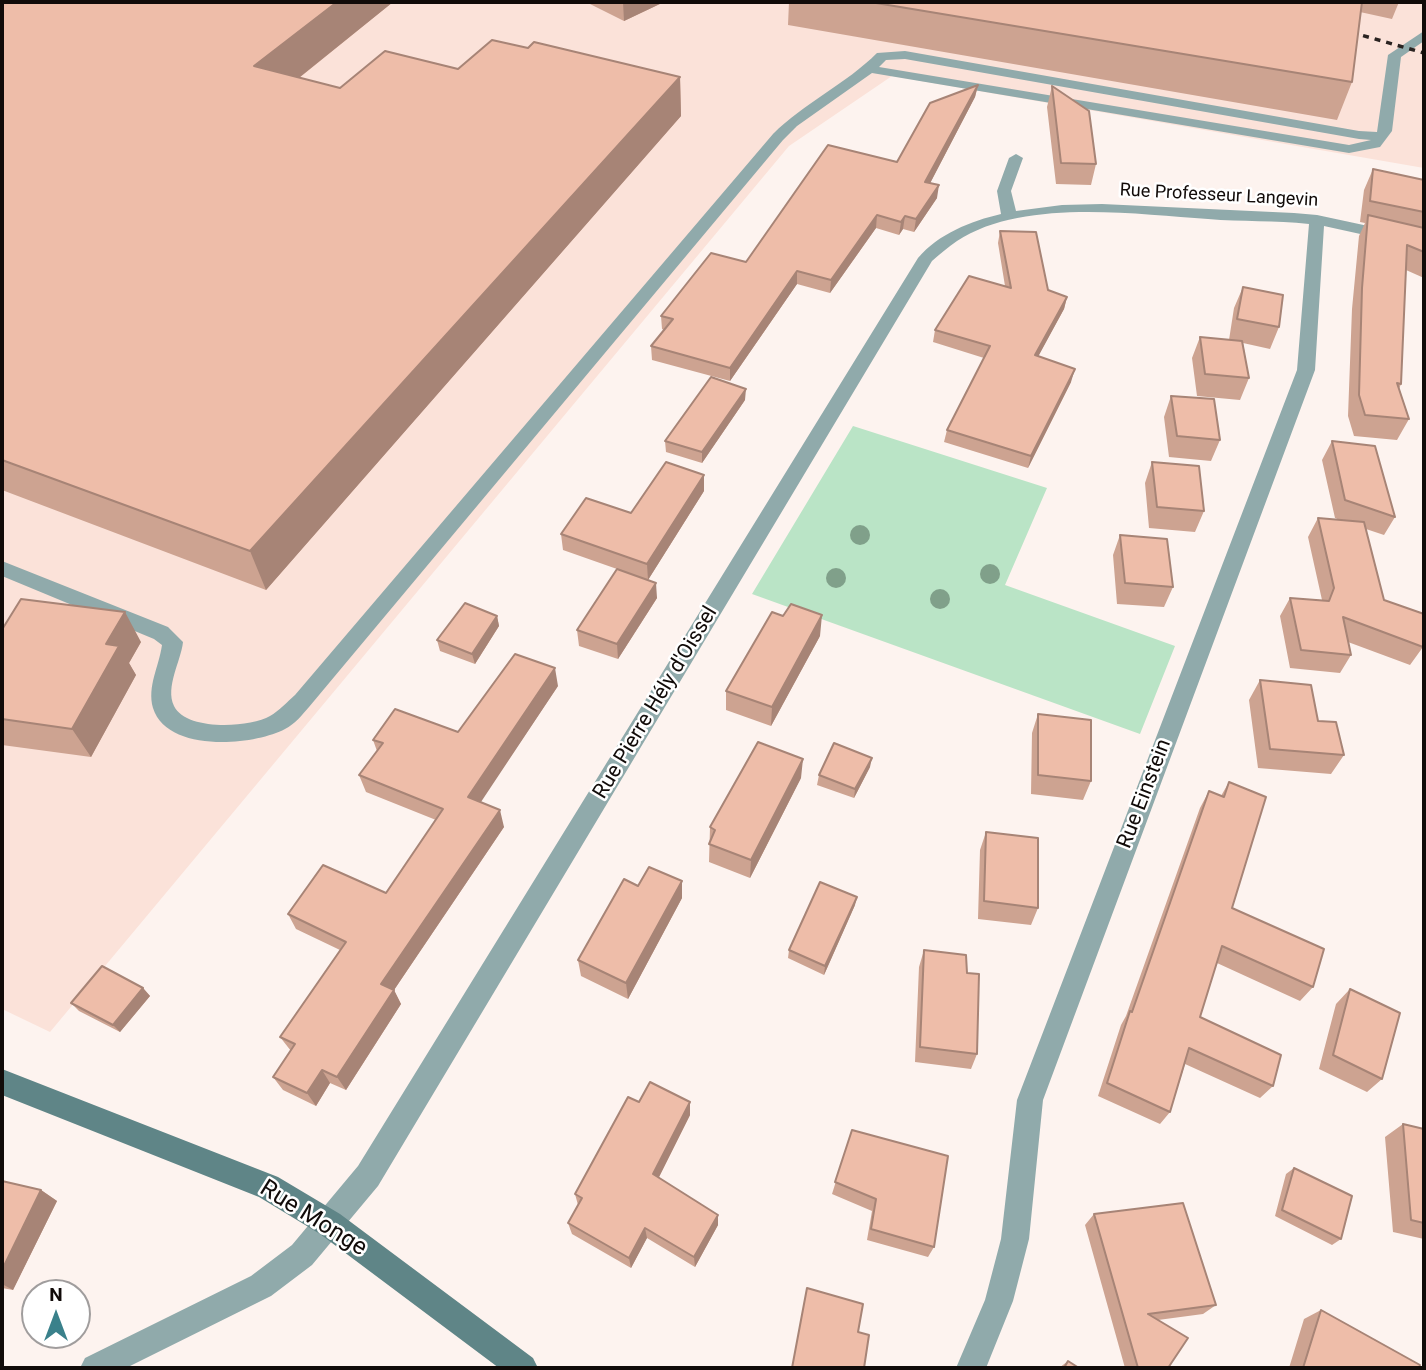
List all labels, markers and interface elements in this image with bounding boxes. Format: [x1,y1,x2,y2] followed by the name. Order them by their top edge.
[1119,180,1319,212] street label: Rue Professeur Langevin
[589,602,723,804] street label: Rue Pierre Hély d'Oissel
[1113,736,1177,852] street label: Rue Einstein
[254,1175,372,1263] street label: Rue Monge
[21,1279,91,1349] north arrow
[49,1283,63,1306] text: N

